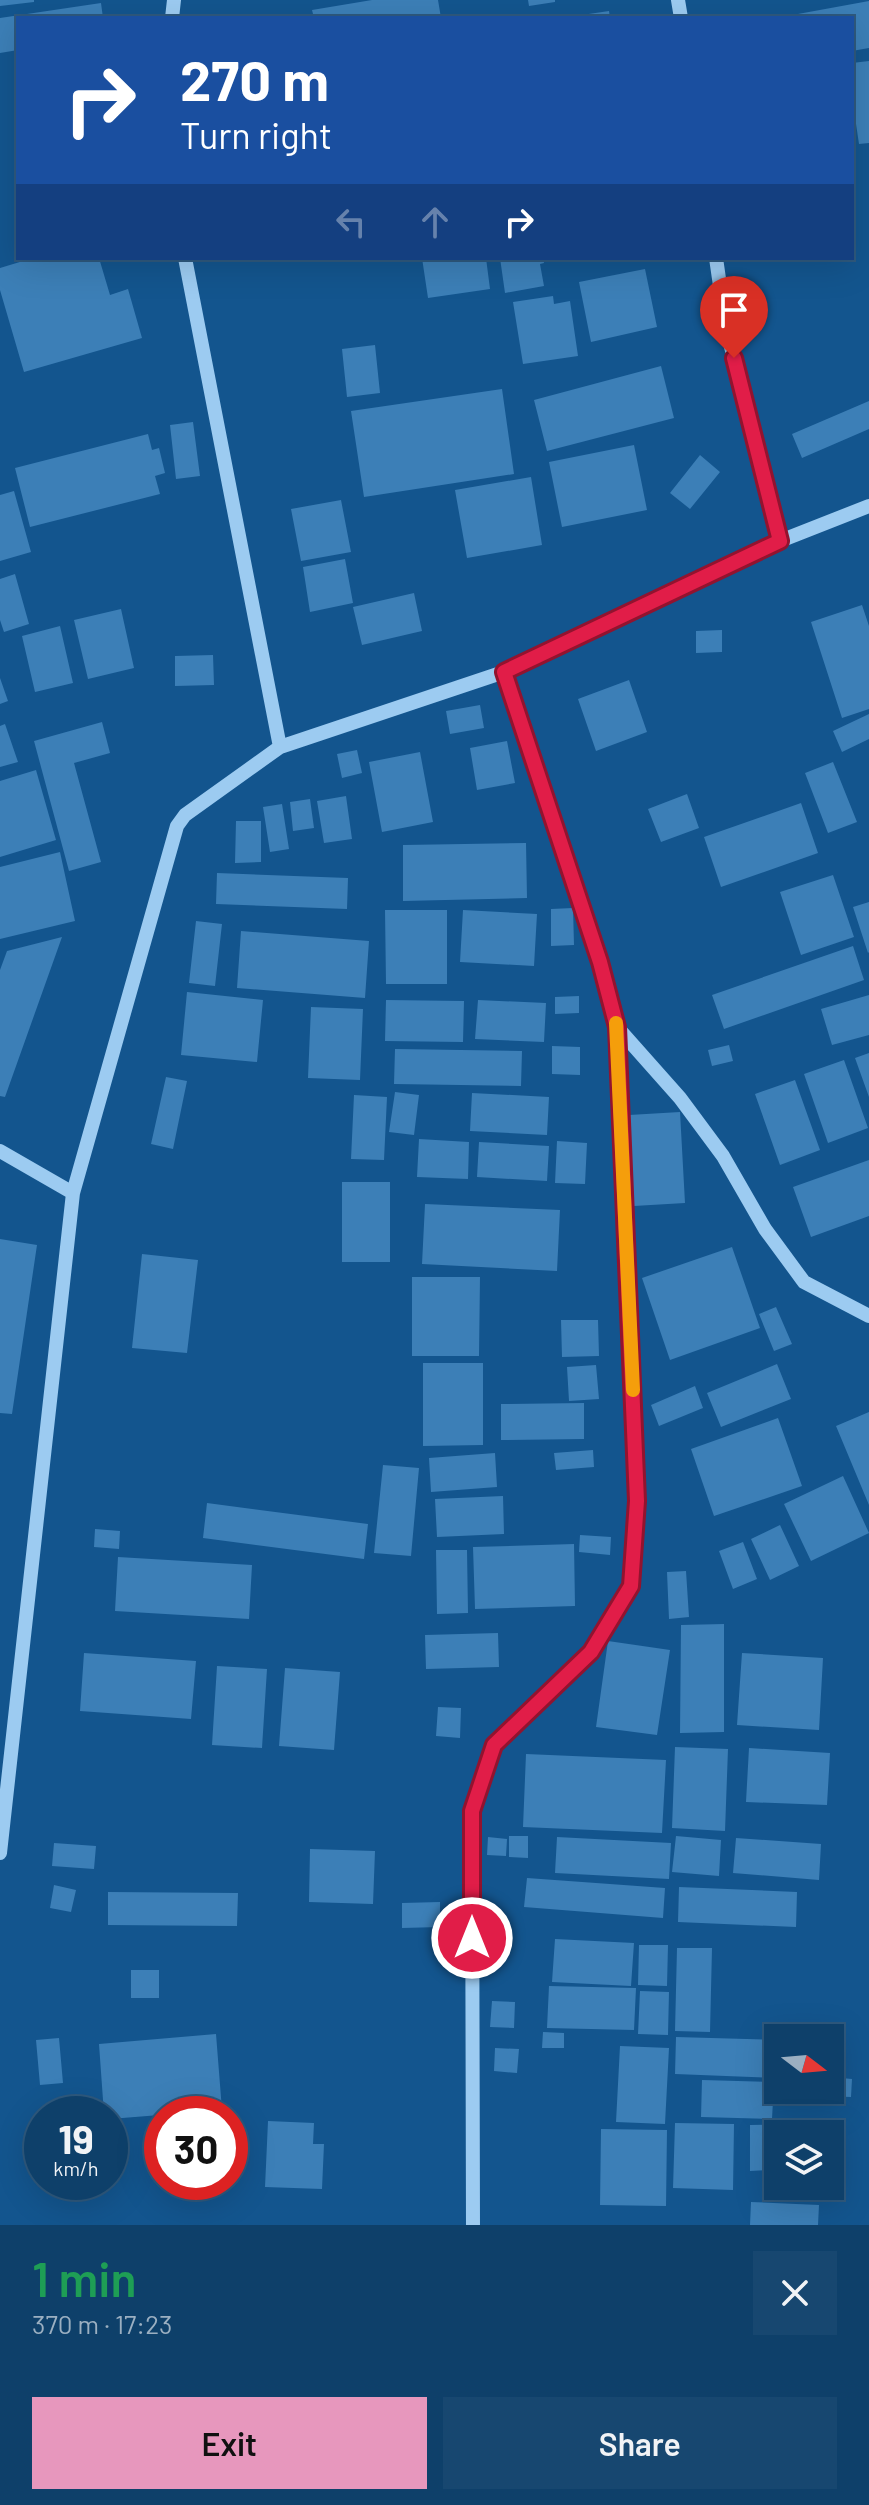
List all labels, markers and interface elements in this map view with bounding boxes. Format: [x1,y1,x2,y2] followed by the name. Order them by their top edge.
[180,45,329,112] text: 270 m
[48,48,152,152] icon: right
[180,113,332,156] text: Turn right
[329,200,373,244] icon: left
[413,200,457,244] icon: ahead
[497,200,541,244] icon: right
[700,276,768,358] pin
[712,288,756,332] icon: arrive
[430,1896,514,1980] position arrow
[764,2024,844,2104] north arrow
[764,2024,844,2200] map controls
[144,2096,248,2200] speed limit sign: 30
[58,2114,94,2162] text: 19
[764,2120,844,2200] button: layers
[53,2156,99,2180] text: km/h
[32,2249,137,2307] text: 1 min
[753,2251,837,2335] button: close
[32,2308,172,2339] text: 370 m · 17:23
[32,2397,427,2489] button: Exit
[443,2397,837,2489] button: Share

